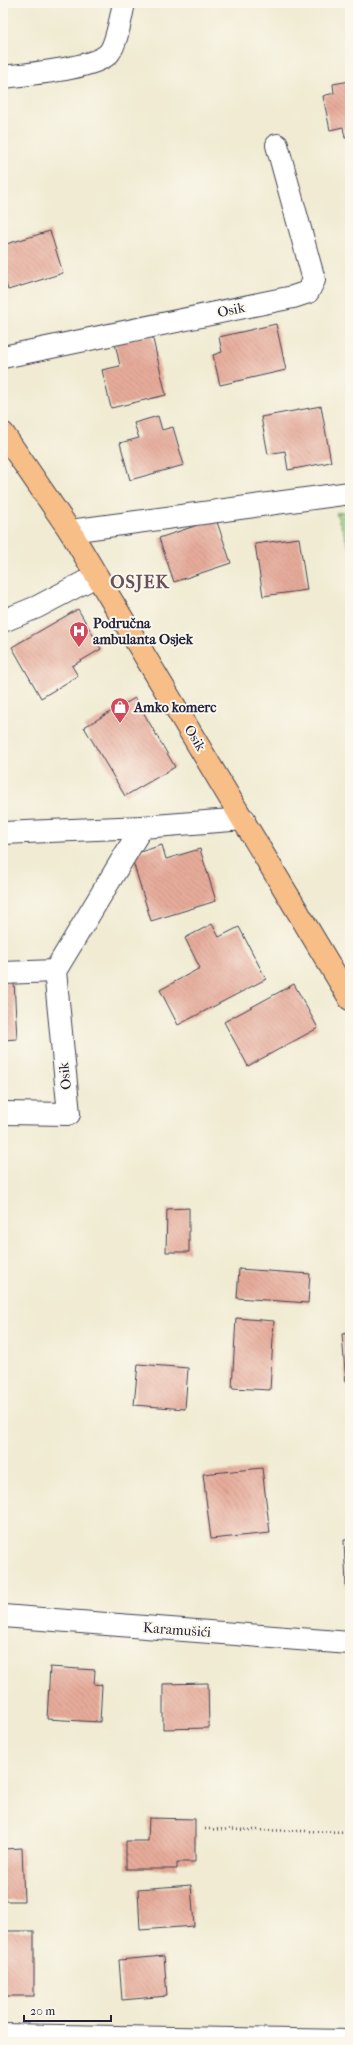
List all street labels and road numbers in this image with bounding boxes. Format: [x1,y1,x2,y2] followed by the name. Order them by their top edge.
[216,299,247,321] street label: Osik
[181,722,210,755] street label: Osik
[55,1061,75,1091] street label: Osik
[142,1619,212,1641] street label: Karamušići

